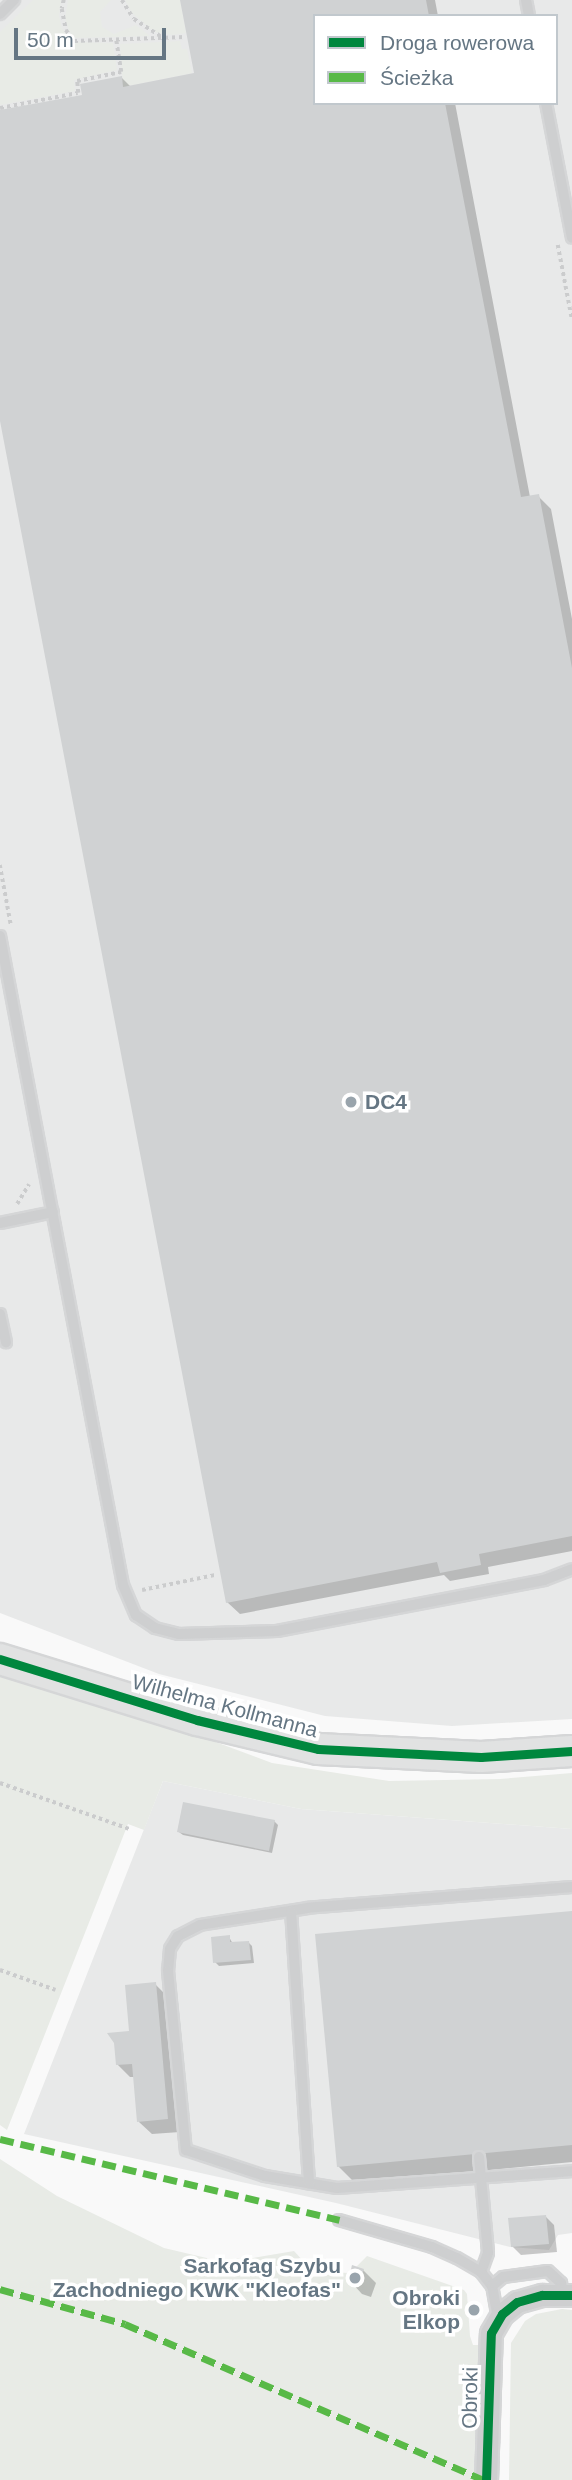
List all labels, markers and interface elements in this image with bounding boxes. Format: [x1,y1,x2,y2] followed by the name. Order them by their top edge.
[18,14,170,58] scale bar
[313,14,558,105] legend
[27,28,74,51] text: 50 m
[380,31,534,54] text: Droga rowerowa
[380,66,454,89] text: Ścieżka
[365,1089,407,1115] place label: DC4
[343,1094,359,1110] marker: DC4
[129,1669,321,1743] street label: Wilhelma Kollmanna
[53,2253,341,2303] place label: Sarkofag Szybu Zachodniego KWK "Kleofas"
[347,2270,363,2286] marker: Sarkofag Szybu Zachodniego KWK "Kleofas"
[392,2285,460,2335] place label: Obroki Elkop
[466,2302,482,2318] marker: Obroki Elkop
[457,2367,483,2429] street label: Obroki

